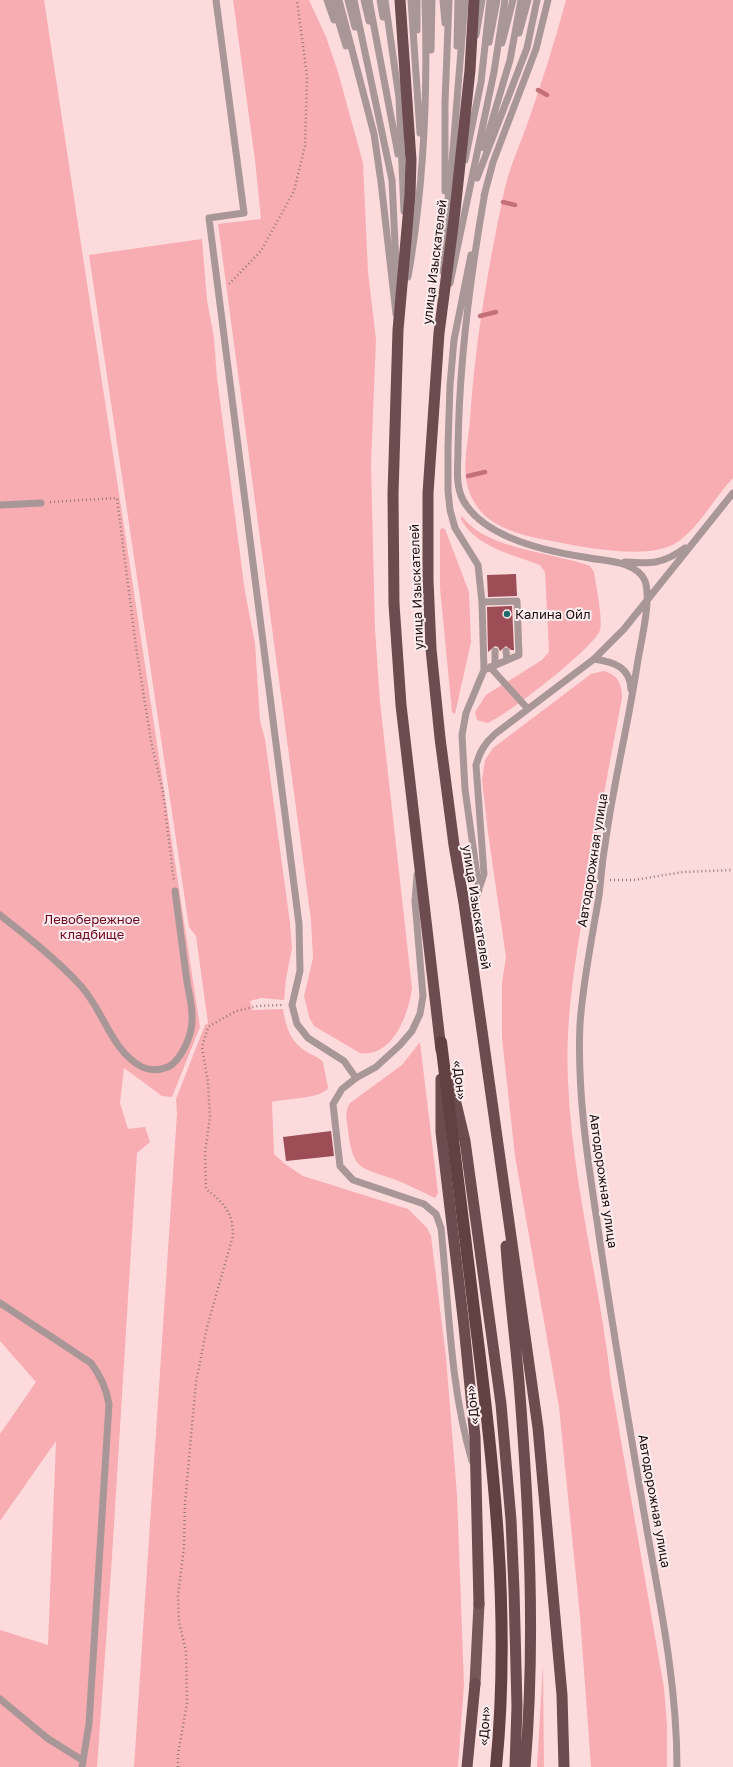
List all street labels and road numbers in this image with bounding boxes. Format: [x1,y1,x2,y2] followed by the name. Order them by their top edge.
[418,199,450,325] street label: улица Изыскателей
[406,524,426,650] street label: улица Изыскателей
[574,792,610,928] street label: Автодорожная улица
[459,844,495,970] street label: улица Изыскателей
[450,1059,470,1101] street label: «Дон»
[587,1113,621,1249] street label: Автодорожная улица
[462,1384,482,1426] street label: «Дон»
[635,1433,675,1569] street label: Автодорожная улица
[475,1706,493,1746] street label: «Дон»

